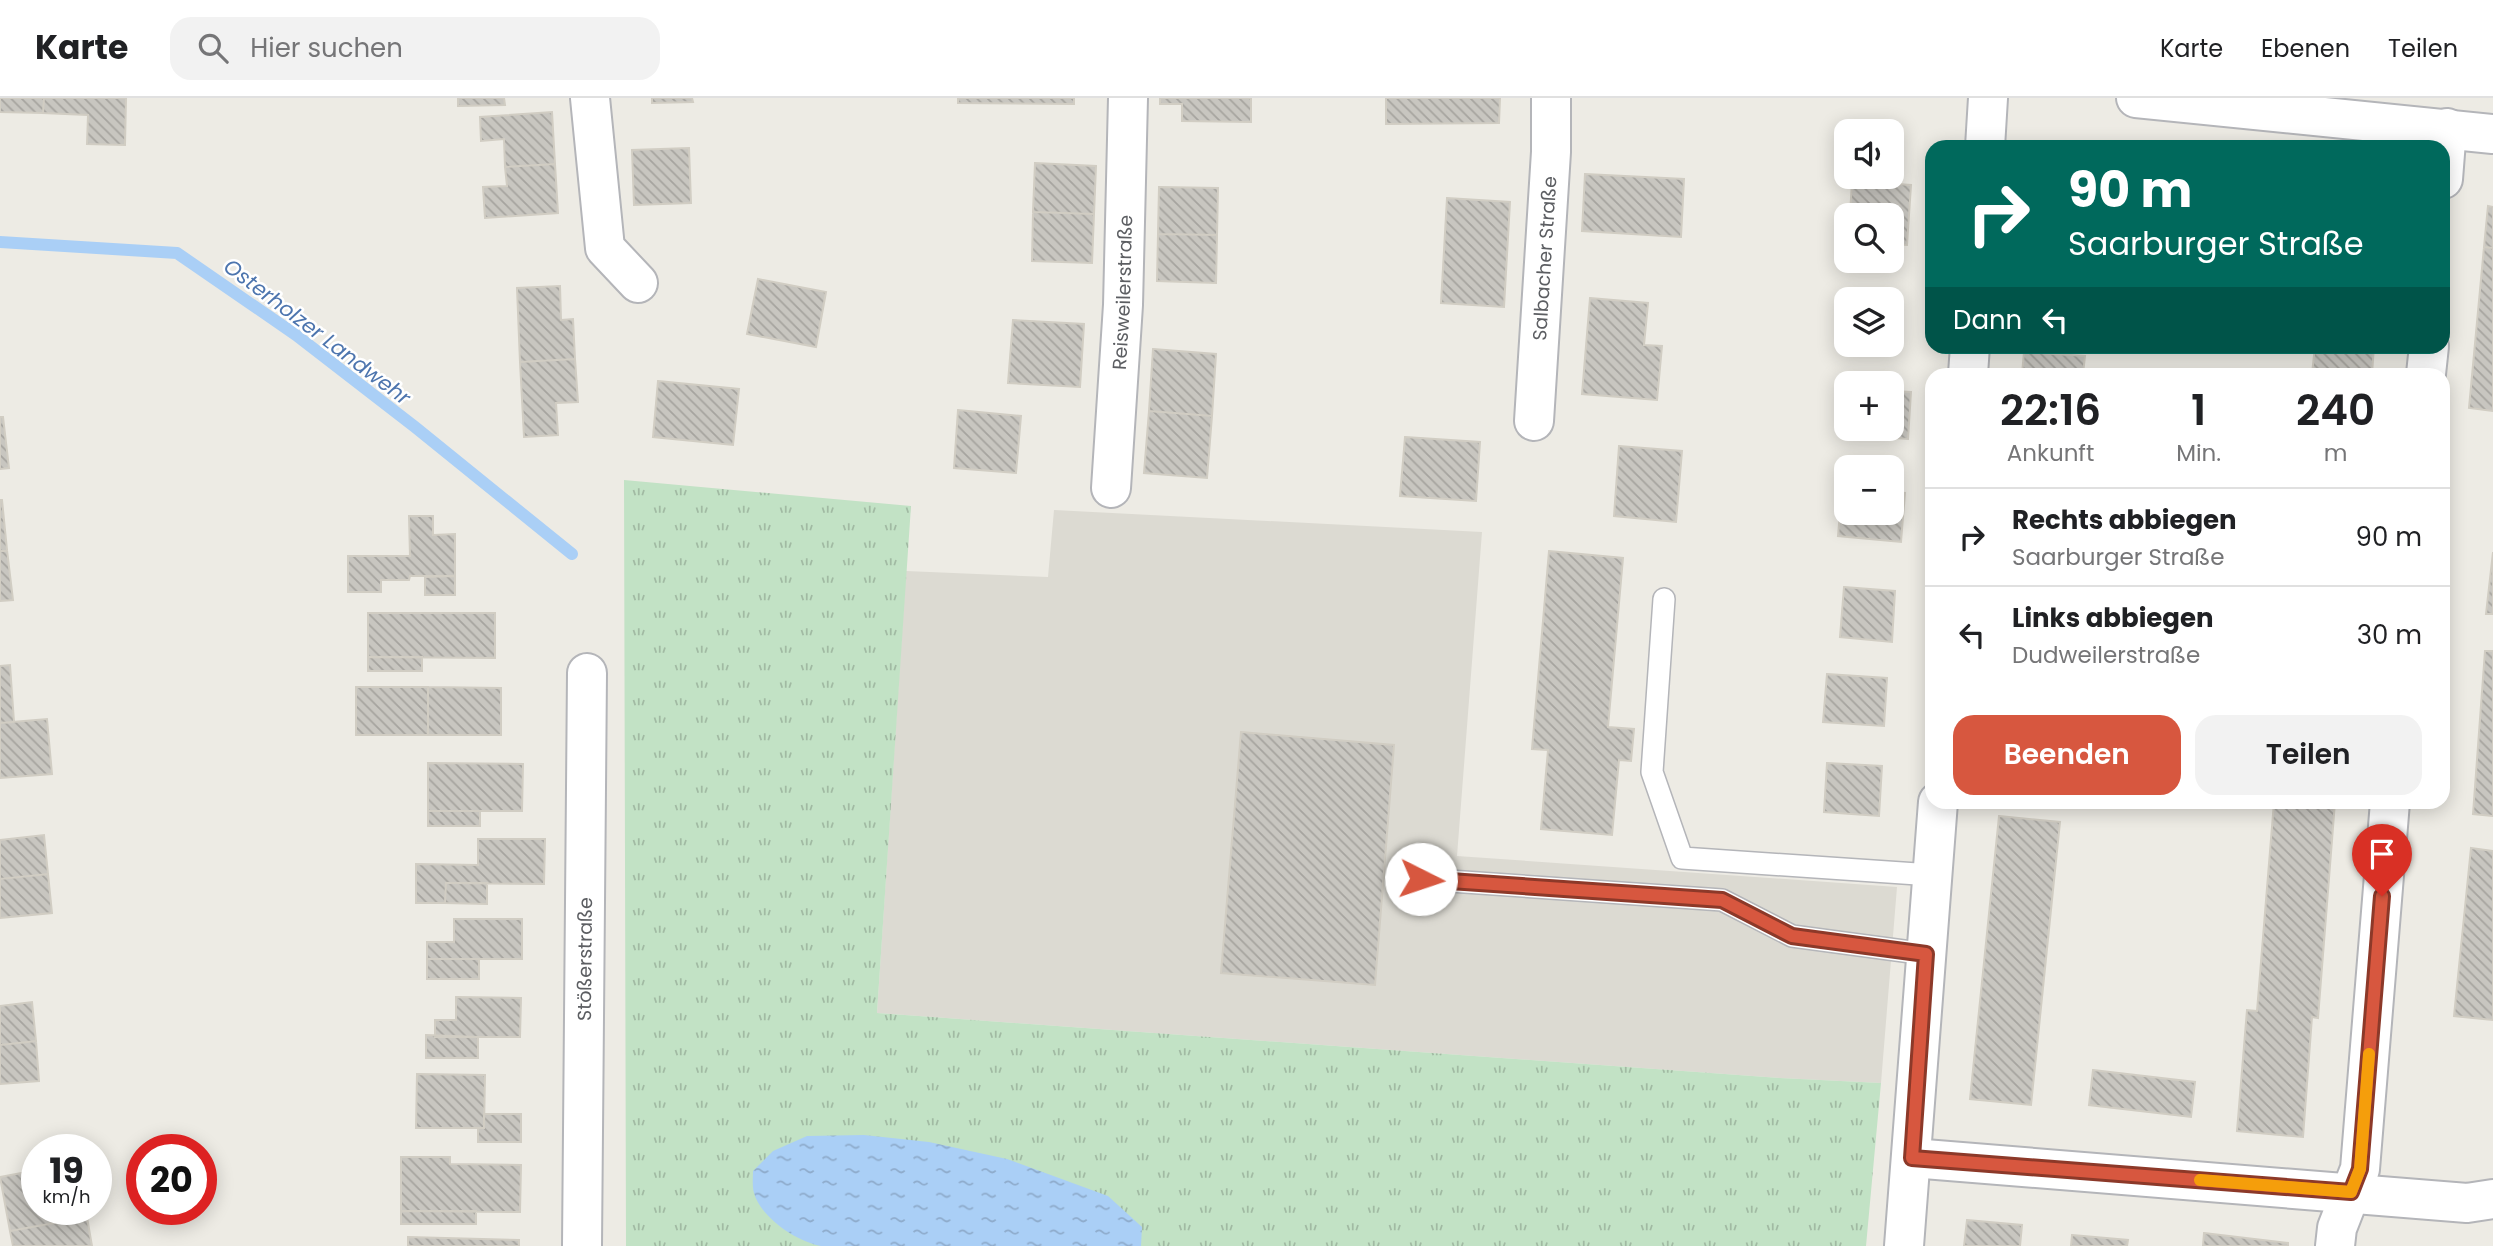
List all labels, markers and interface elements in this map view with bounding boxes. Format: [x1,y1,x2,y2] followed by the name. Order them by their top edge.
[170,17,660,80] search box
[35,24,128,71] text: Karte
[194,29,232,67] icon: search
[250,30,403,66] text: Hier suchen
[2160,32,2223,65] text: Karte
[2261,32,2350,65] text: Ebenen
[2388,32,2458,65] text: Teilen
[1834,119,1904,525] map controls
[1834,119,1904,189] button: sound
[2068,156,2192,224] text: 90 m
[1953,168,2044,259] icon: right
[1526,175,1563,341] street label: Salbacher Straße
[1834,203,1904,273] button: search
[1106,215,1139,371] street label: Reisweilerstraße
[2068,221,2364,266] text: Saarburger Straße
[218,252,418,412] water label: Osterholzer Landwehr
[1834,287,1904,357] button: layers
[2036,301,2074,339] icon: left
[1953,302,2022,338] text: Dann
[1834,371,1904,441] button: +
[2000,381,2101,440] text: 22:16
[2191,381,2206,440] text: 1
[2296,381,2375,440] text: 240
[2007,437,2094,469] text: Ankunft
[2176,437,2221,469] text: Min.
[2324,437,2347,469] text: m
[1834,455,1904,525] button: −
[2012,502,2237,538] text: Rechts abbiegen
[1953,518,1991,556] icon: right
[2356,519,2422,555] text: 90 m
[2012,541,2224,573] text: Saarburger Straße
[2012,600,2214,636] text: Links abbiegen
[1953,616,1991,654] icon: left
[2357,617,2422,653] text: 30 m
[2012,639,2200,671] text: Dudweilerstraße
[1953,715,2181,795] button: Beenden
[2195,715,2422,795] button: Teilen
[2352,824,2412,896] pin
[2363,835,2401,873] icon: arrive
[1384,842,1458,916] position arrow
[571,897,599,1021] street label: Stößerstraße
[126,1134,217,1225] speed limit sign: 20
[49,1146,84,1195] text: 19
[43,1184,90,1209] text: km/h

